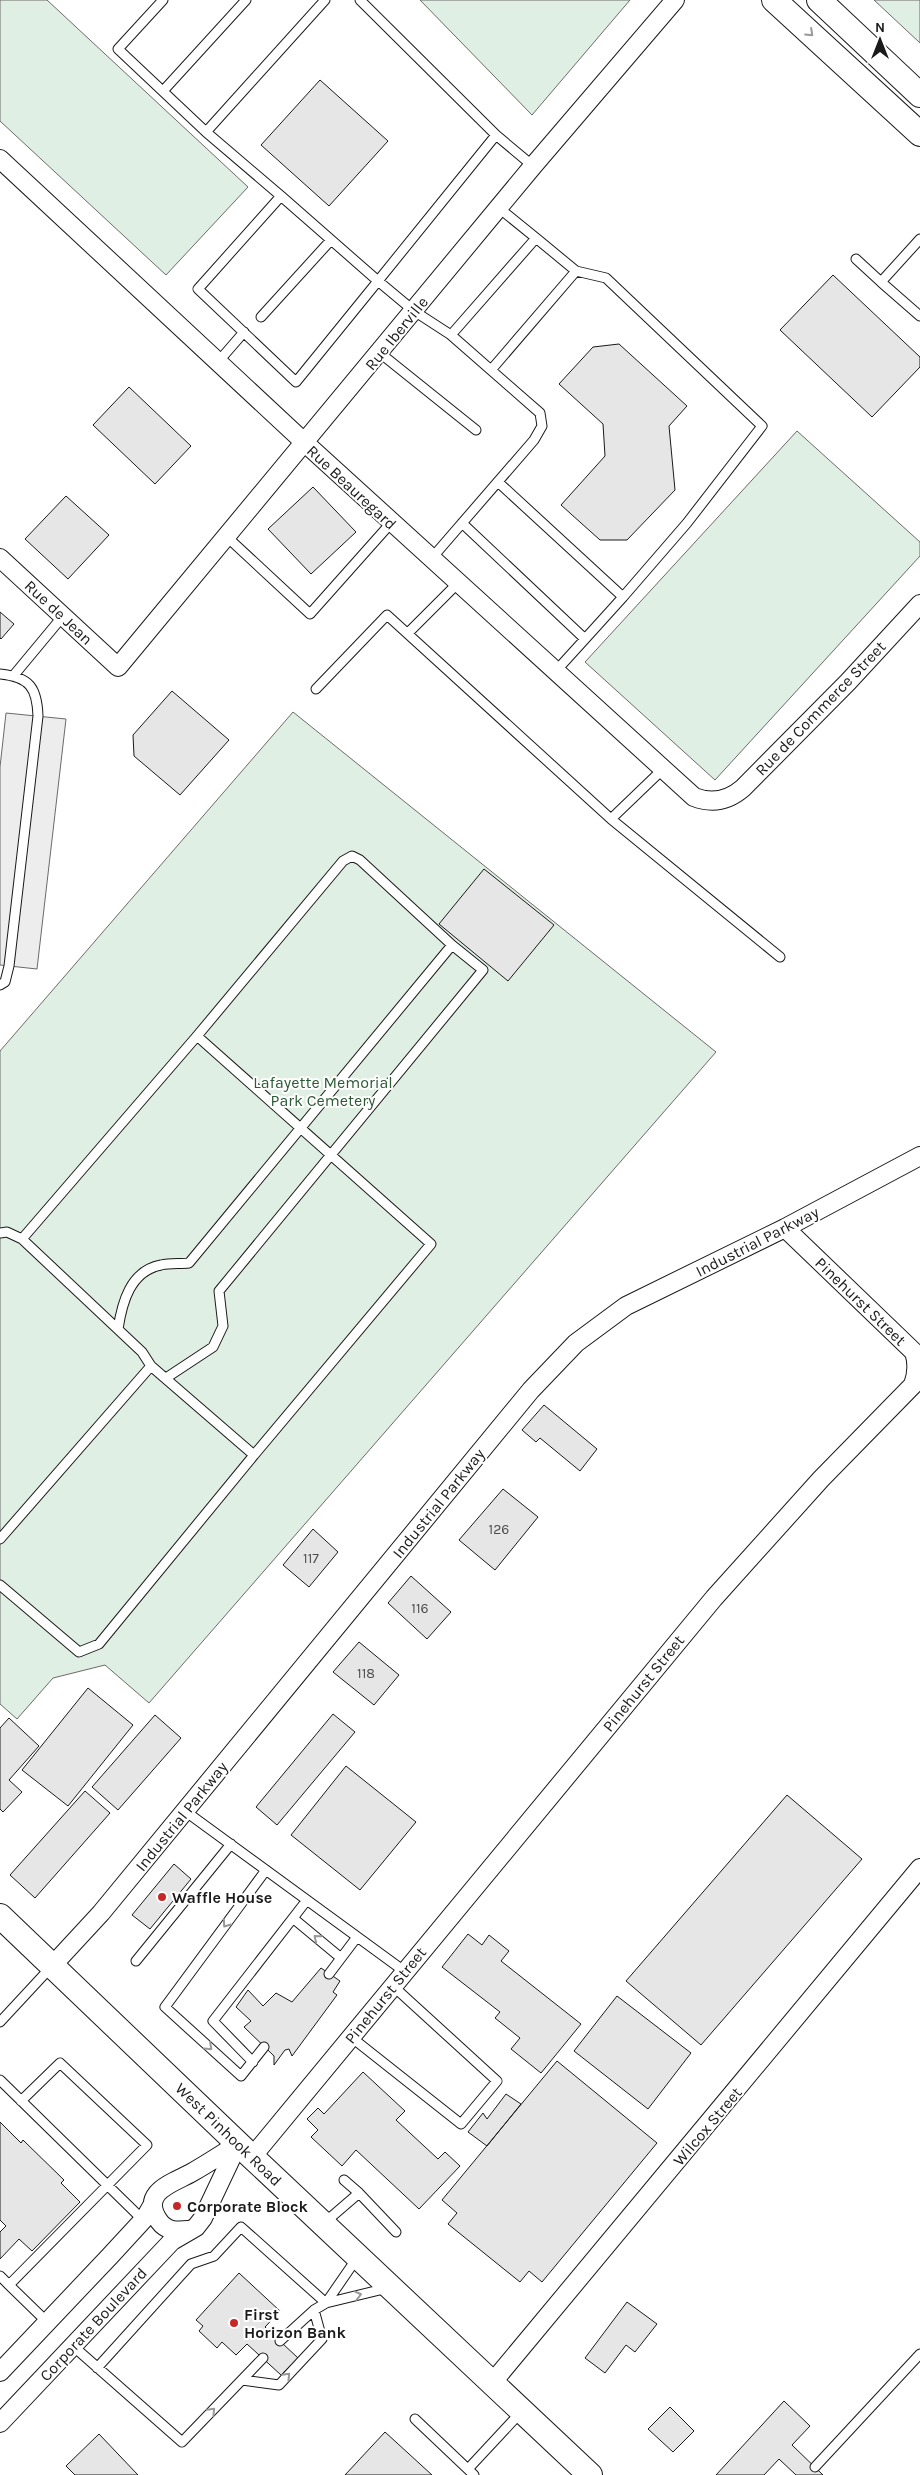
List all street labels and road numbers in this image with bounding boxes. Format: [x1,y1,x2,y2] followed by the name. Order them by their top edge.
[361,293,432,374] street label: Rue Iberville
[303,441,400,534] street label: Rue Beauregard
[21,576,97,649] street label: Rue de Jean
[751,637,890,780] street label: Rue de Commerce Street
[692,1202,822,1281] street label: Industrial Parkway
[811,1253,910,1349] street label: Pinehurst Street
[388,1444,489,1562] street label: Industrial Parkway
[599,1631,688,1735] street label: Pinehurst Street
[131,1757,232,1875] street label: Industrial Parkway
[341,1943,430,2047] street label: Pinehurst Street
[172,2079,286,2190] street label: West Pinhook Road
[669,2083,746,2169] street label: Wilcox Street
[36,2264,151,2385] street label: Corporate Boulevard

